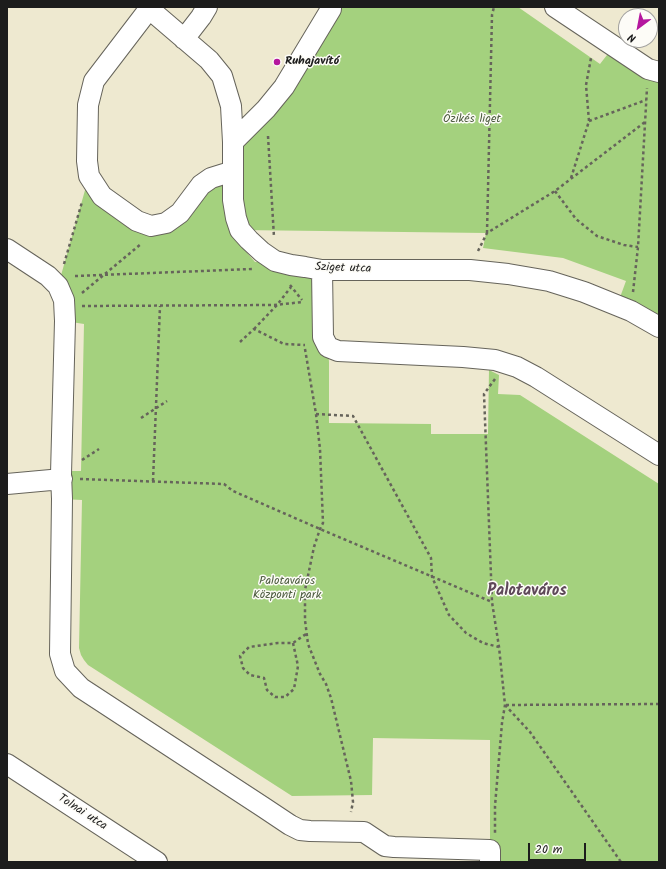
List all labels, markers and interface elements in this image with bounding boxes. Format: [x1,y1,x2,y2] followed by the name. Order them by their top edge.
[618,8,658,48] north arrow
[624,28,640,47] text: N
[285,55,339,69] place label: Ruhajavító
[272,57,282,67] marker: Ruhajavító
[443,113,501,127] park label: Őzikés liget
[315,261,371,277] street label: Sziget utca
[253,575,321,603] park label: Palotaváros Központi park
[487,582,567,602] district label: Palotaváros
[55,792,109,834] street label: Tolnai utca
[530,835,588,861] scale bar
[535,840,562,859] text: 20 m

